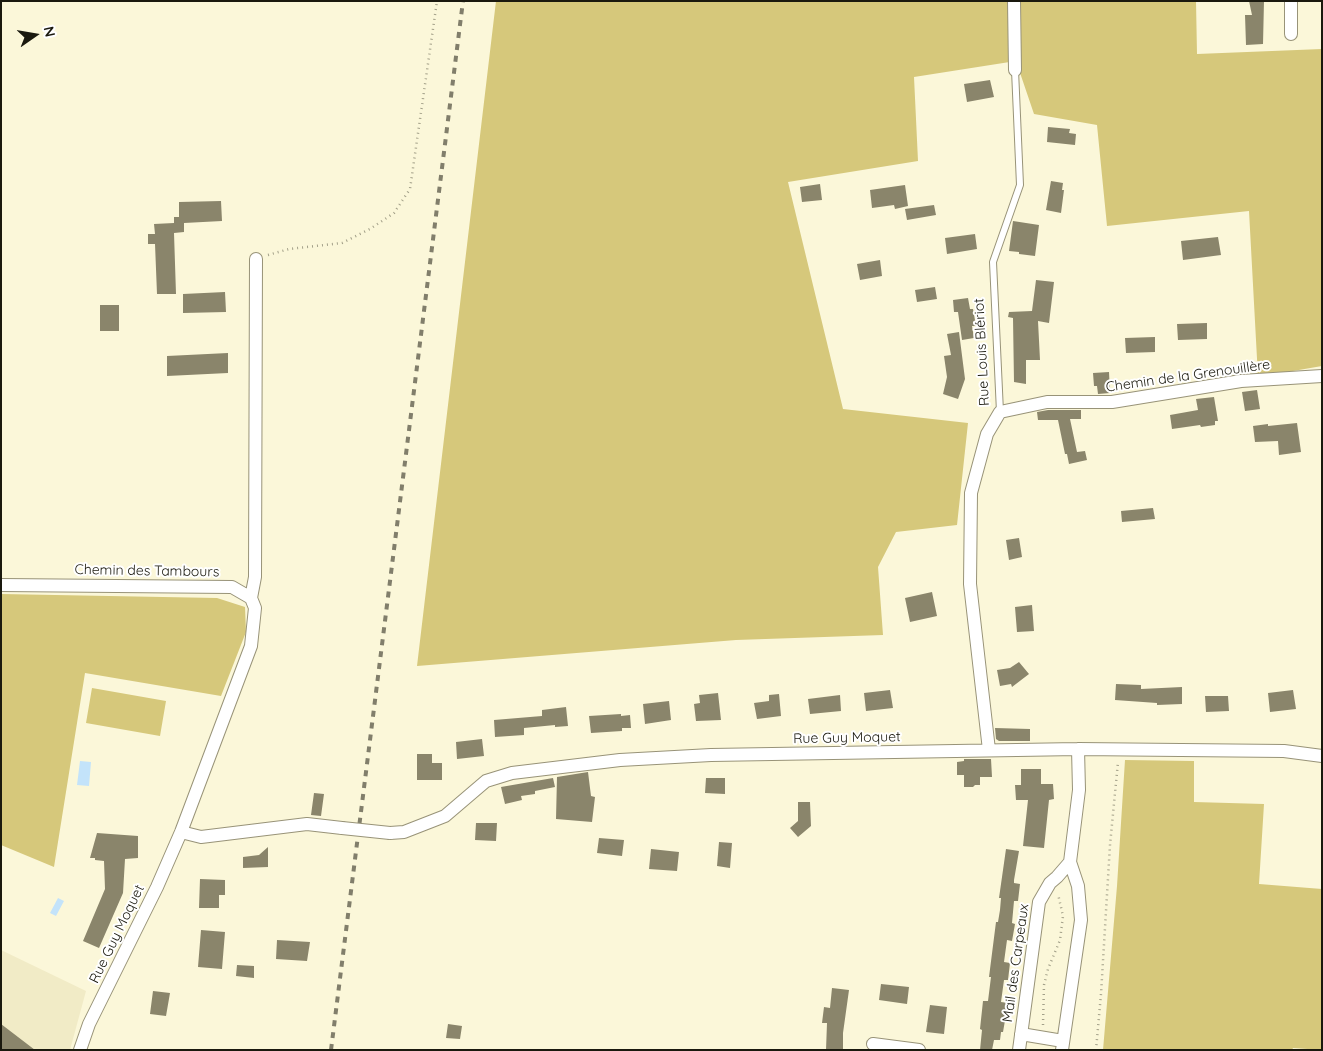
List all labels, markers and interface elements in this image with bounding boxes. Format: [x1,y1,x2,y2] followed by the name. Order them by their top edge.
[10,10,60,60] north arrow
[40,25,60,39] text: N
[971,298,993,406] street label: Rue Louis Blériot
[1105,356,1271,396] street label: Chemin de la Grenouillère
[75,561,219,581] street label: Chemin des Tambours
[793,729,901,747] street label: Rue Guy Moquet
[86,882,148,986] street label: Rue Guy Moquet
[999,903,1033,1023] street label: Mail des Carpeaux

